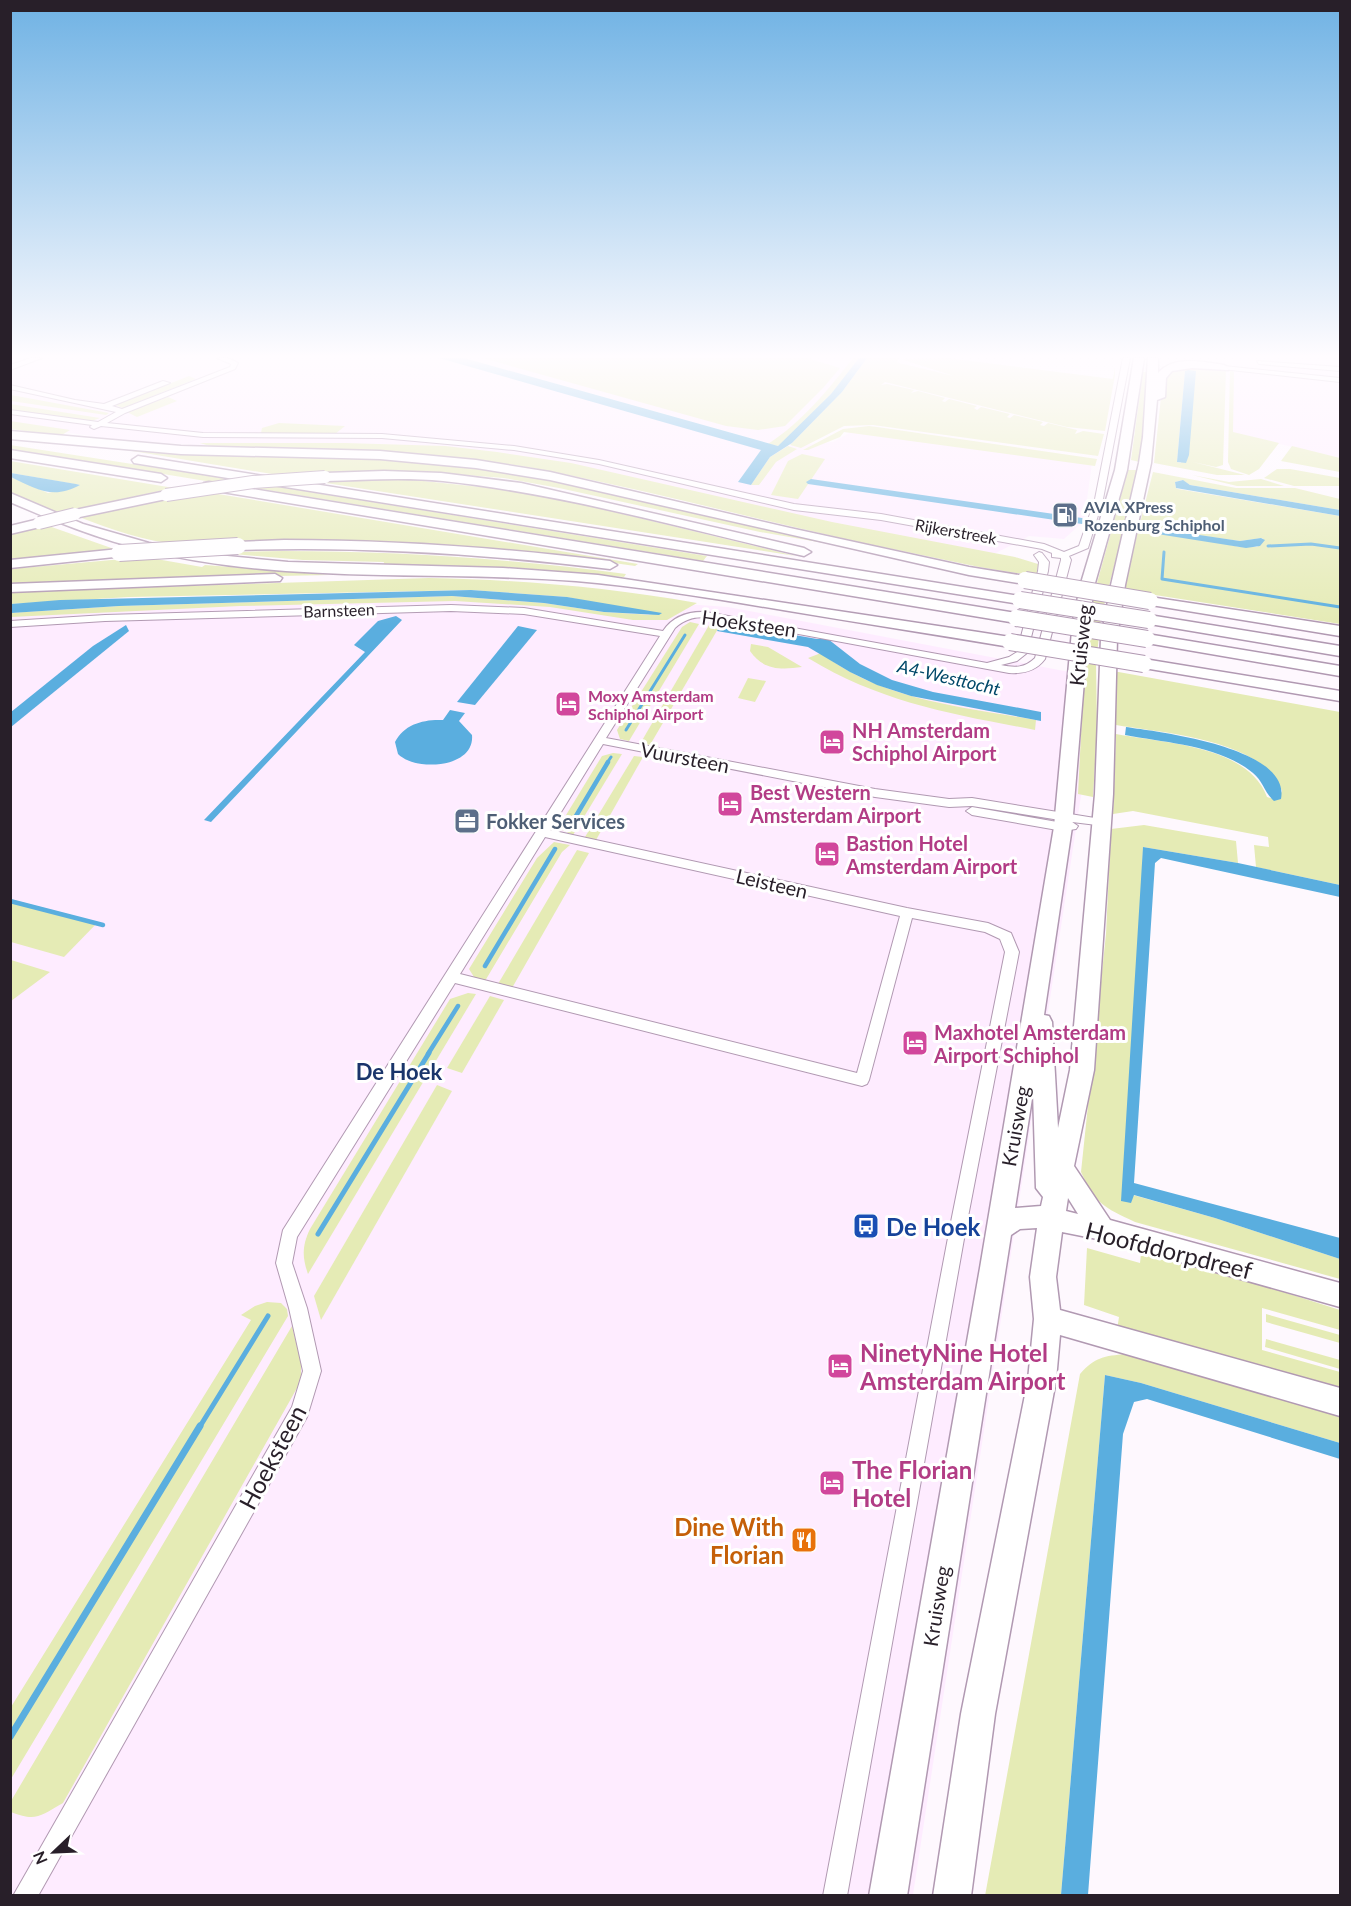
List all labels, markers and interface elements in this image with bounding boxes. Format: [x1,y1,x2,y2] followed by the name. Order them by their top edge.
[1083,497,1225,534] place label: AVIA XPress Rozenburg Schiphol
[1050,500,1080,530] fuel station icon: AVIA XPress Rozenburg Schiphol
[914,514,999,548] street label: Rijkerstreek
[303,599,375,621] street label: Barnsteen
[1064,603,1096,687] street label: Kruisweg
[700,604,798,642] street label: Hoeksteen
[895,654,1003,700] water label: A4-Westtocht
[588,686,714,723] place label: Moxy Amsterdam Schiphol Airport
[553,689,583,719] hotel icon: Moxy Amsterdam Schiphol Airport
[852,718,997,765] place label: NH Amsterdam Schiphol Airport
[817,727,847,757] hotel icon: NH Amsterdam Schiphol Airport
[638,737,732,777] street label: Vuursteen
[749,780,922,827] place label: Best Western Amsterdam Airport
[715,789,745,819] hotel icon: Best Western Amsterdam Airport
[452,806,482,836] office icon: Fokker Services
[486,809,625,833] place label: Fokker Services
[845,831,1018,878] place label: Bastion Hotel Amsterdam Airport
[812,839,842,869] hotel icon: Bastion Hotel Amsterdam Airport
[734,863,810,903] street label: Leisteen
[933,1020,1126,1067] place label: Maxhotel Amsterdam Airport Schiphol
[900,1028,930,1058] hotel icon: Maxhotel Amsterdam Airport Schiphol
[356,1058,442,1085] district label: De Hoek
[996,1084,1034,1168] street label: Kruisweg
[851,1211,881,1241] bus stop icon: De Hoek
[886,1212,980,1241] place label: De Hoek
[1083,1215,1256,1285] street label: Hoofddorpdreef
[859,1338,1066,1395] place label: NinetyNine Hotel Amsterdam Airport
[825,1351,855,1381] hotel icon: NinetyNine Hotel Amsterdam Airport
[232,1400,312,1514] street label: Hoeksteen
[852,1455,972,1512] place label: The Florian Hotel
[817,1468,847,1498] hotel icon: The Florian Hotel
[674,1512,784,1569] place label: Dine With Florian
[789,1525,819,1555] restaurant icon: Dine With Florian
[918,1564,954,1648] street label: Kruisweg
[24,1822,84,1882] north arrow
[29,1849,51,1867] text: N

